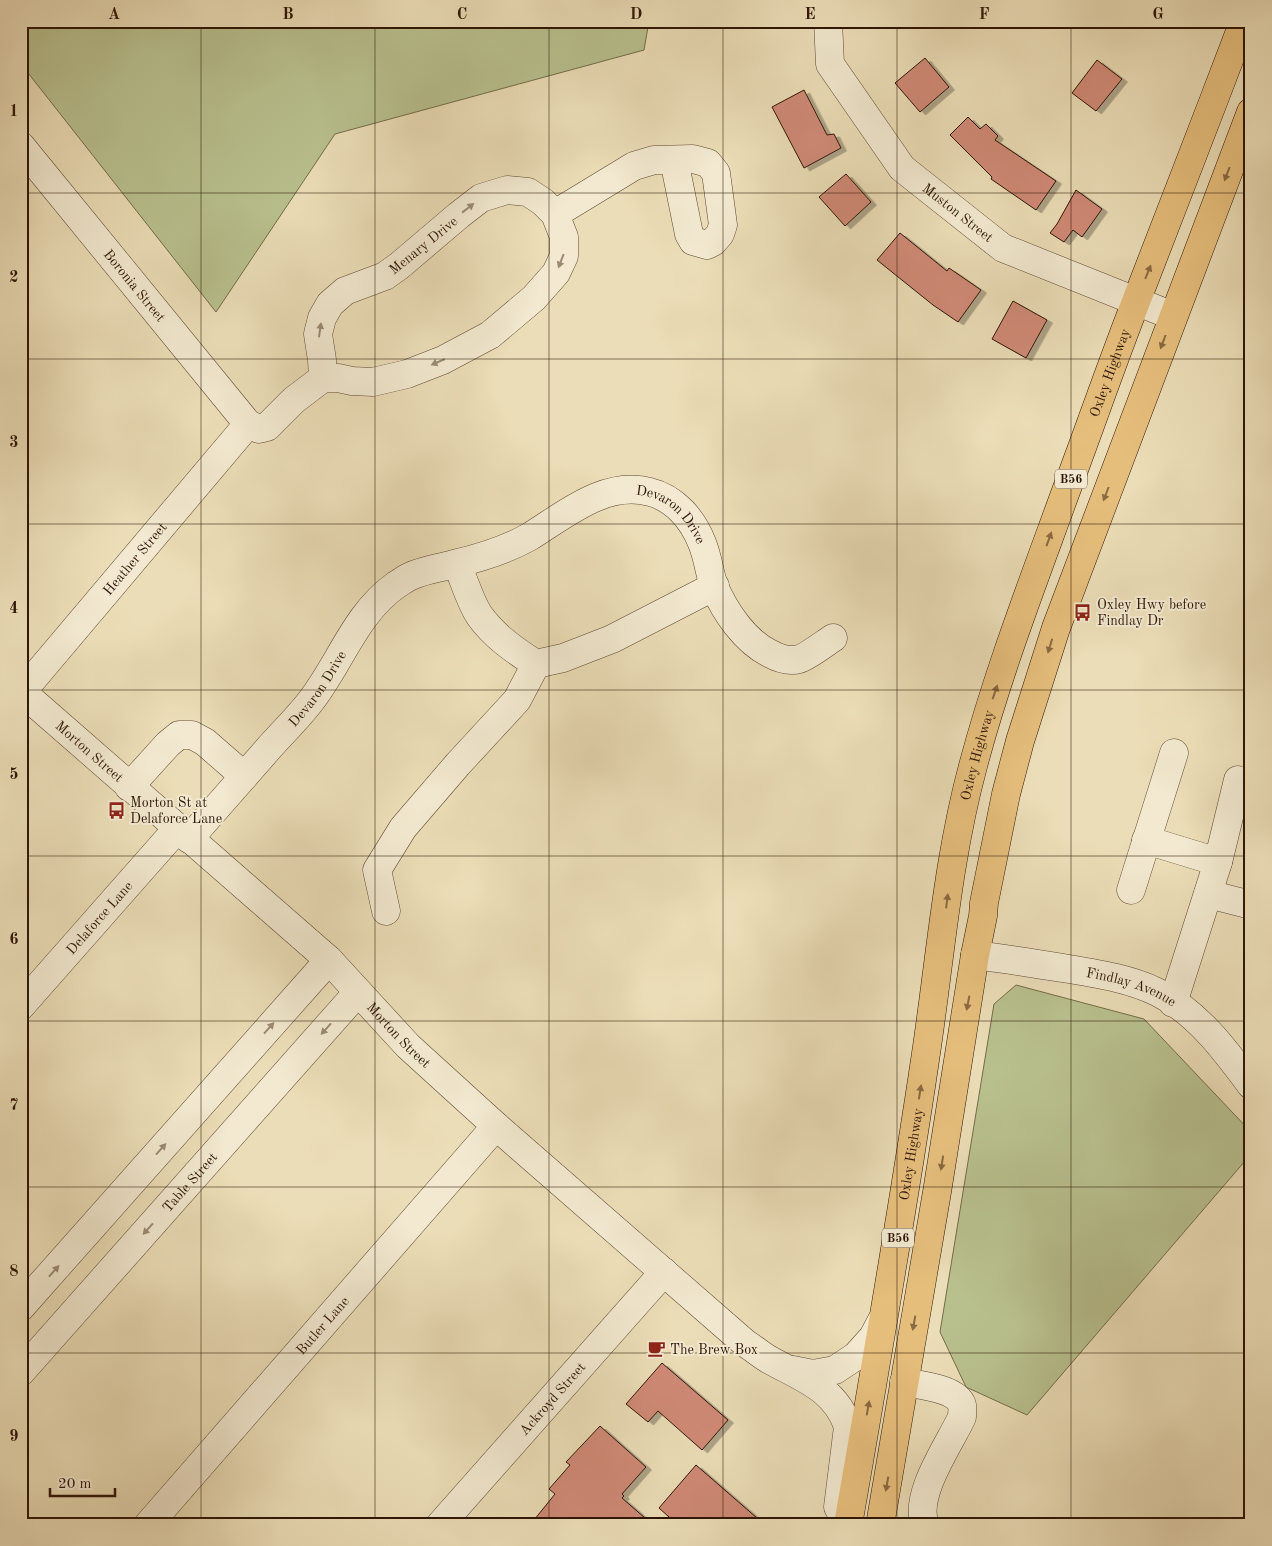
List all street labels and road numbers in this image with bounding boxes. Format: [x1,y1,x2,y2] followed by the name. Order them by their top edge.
[919,181,995,245] street label: Muston Street
[387,214,460,277] street label: Menary Drive
[101,247,168,325] street label: Boronia Street
[1088,326,1133,419] street label: Oxley Highway
[1055,469,1087,488] road number: B56
[635,484,707,546] street label: Devaron Drive
[101,520,170,598] street label: Heather Street
[286,649,349,730] street label: Devaron Drive
[959,708,997,802] street label: Oxley Highway
[53,719,126,785] street label: Morton Street
[64,879,136,957] street label: Delaforce Lane
[1085,966,1178,1009] street label: Findlay Avenue
[364,1000,433,1071] street label: Morton Street
[897,1107,926,1202] street label: Oxley Highway
[160,1150,220,1215] street label: Table Street
[882,1228,914,1248] road number: B56
[294,1294,352,1358] street label: Butler Lane
[517,1360,589,1438] street label: Ackroyd Street

